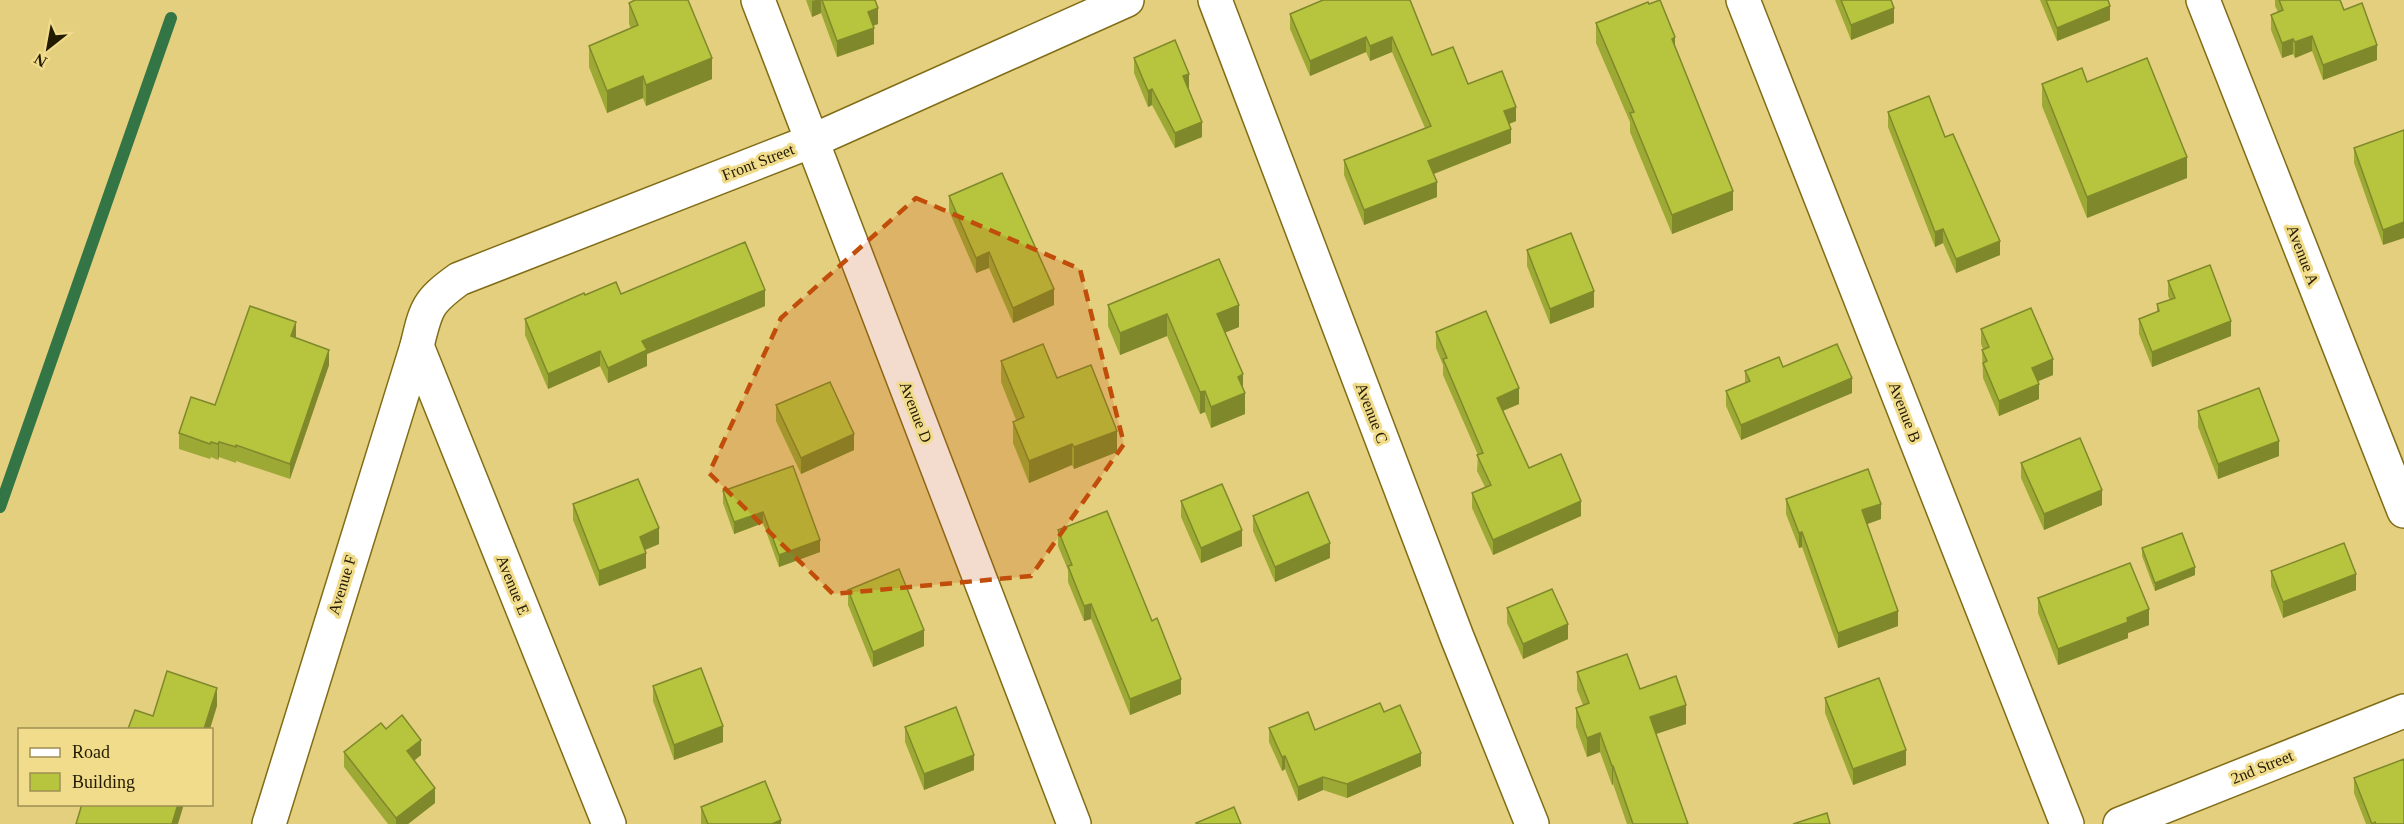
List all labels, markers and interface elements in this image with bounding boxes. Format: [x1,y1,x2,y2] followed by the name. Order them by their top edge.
[18,18,78,78] north arrow
[31,50,50,71] text: N
[719,140,797,184] street label: Front Street
[2284,222,2322,288] street label: Avenue A
[897,379,935,445] street label: Avenue D
[1886,379,1924,445] street label: Avenue B
[1353,380,1391,446] street label: Avenue C
[325,553,359,617] street label: Avenue F
[493,553,533,617] street label: Avenue E
[18,728,213,806] legend
[72,742,110,762] text: Road
[2229,747,2296,787] street label: 2nd Street
[72,772,135,792] text: Building

